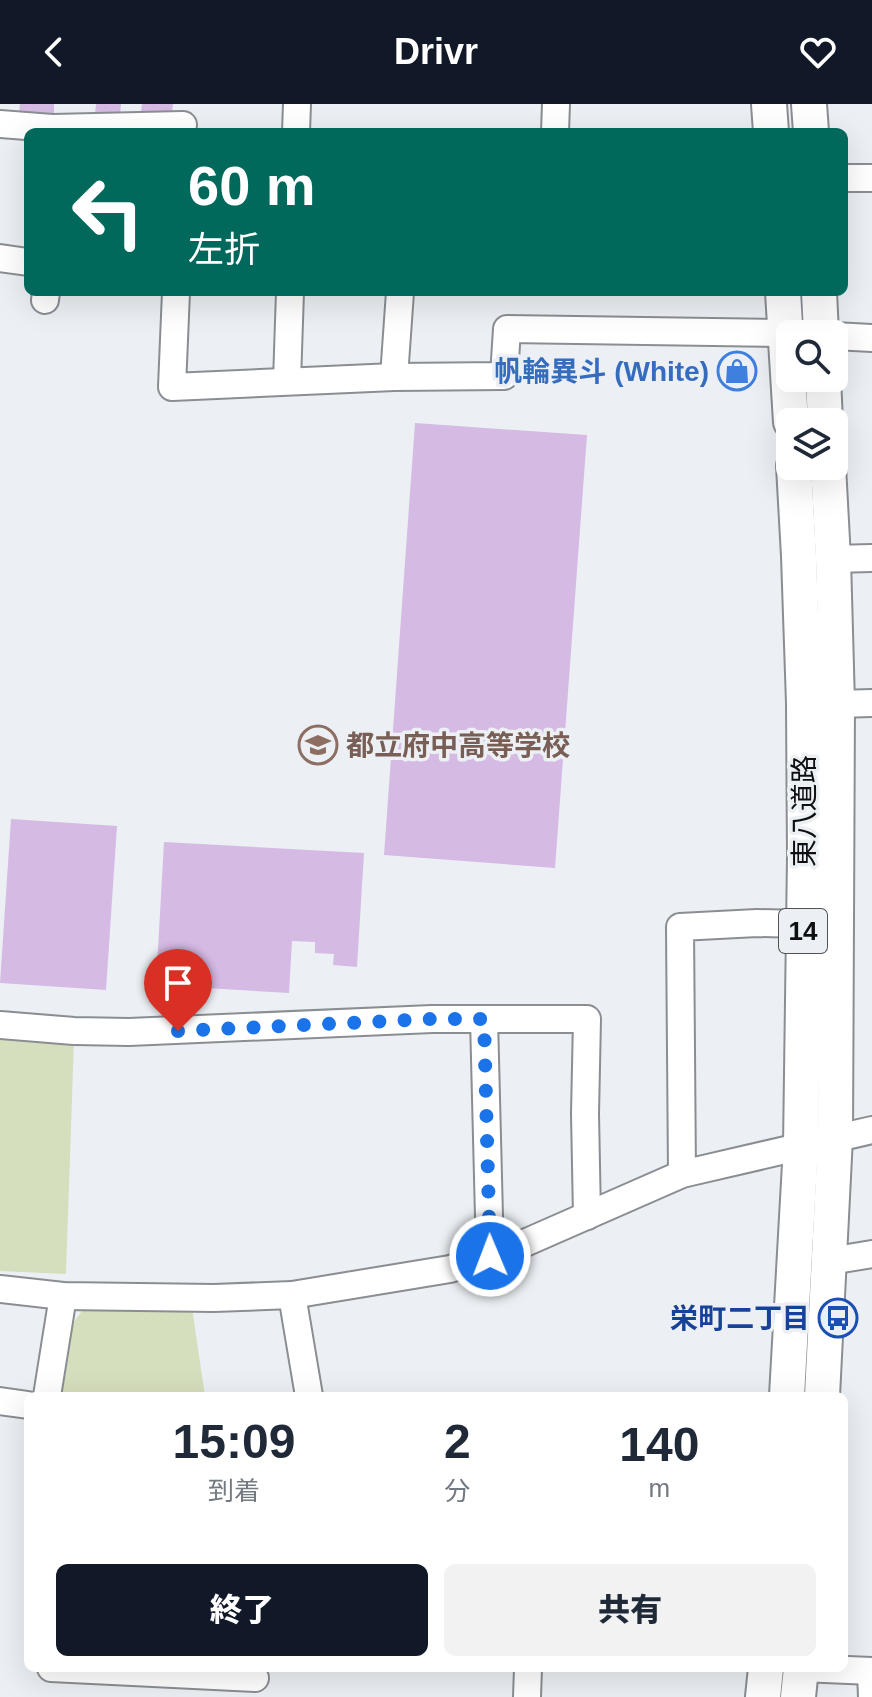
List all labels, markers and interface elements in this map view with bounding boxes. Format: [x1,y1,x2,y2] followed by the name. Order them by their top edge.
[32,30,76,74] icon: back
[796,30,840,74] icon: heart
[394,31,478,72] text: Drivr
[188,154,316,217] text: 60 m
[56,160,160,264] icon: left
[188,229,260,270] text: 左折
[776,320,848,480] map controls
[776,320,848,392] button: search
[716,350,758,392] shop icon: 帆輪異斗 (White)
[494,356,709,387] place label: 帆輪異斗 (White)
[776,408,848,480] button: layers
[297,724,339,766] school or university icon: 都立府中高等学校
[346,730,570,761] place label: 都立府中高等学校
[789,755,820,867] street label: 東八道路
[779,909,827,953] road number: 14
[144,949,212,1031] pin
[156,961,200,1005] icon: arrive
[448,1214,532,1298] position arrow
[817,1297,859,1339] bus stop icon: 栄町二丁目
[670,1303,810,1334] place label: 栄町二丁目
[173,1415,295,1468] text: 15:09
[444,1415,471,1468] text: 2
[619,1418,699,1471] text: 140
[649,1473,670,1503] text: m
[208,1476,260,1506] text: 到着
[444,1476,470,1506] text: 分
[56,1564,428,1656] button: 終了
[444,1564,816,1656] button: 共有

